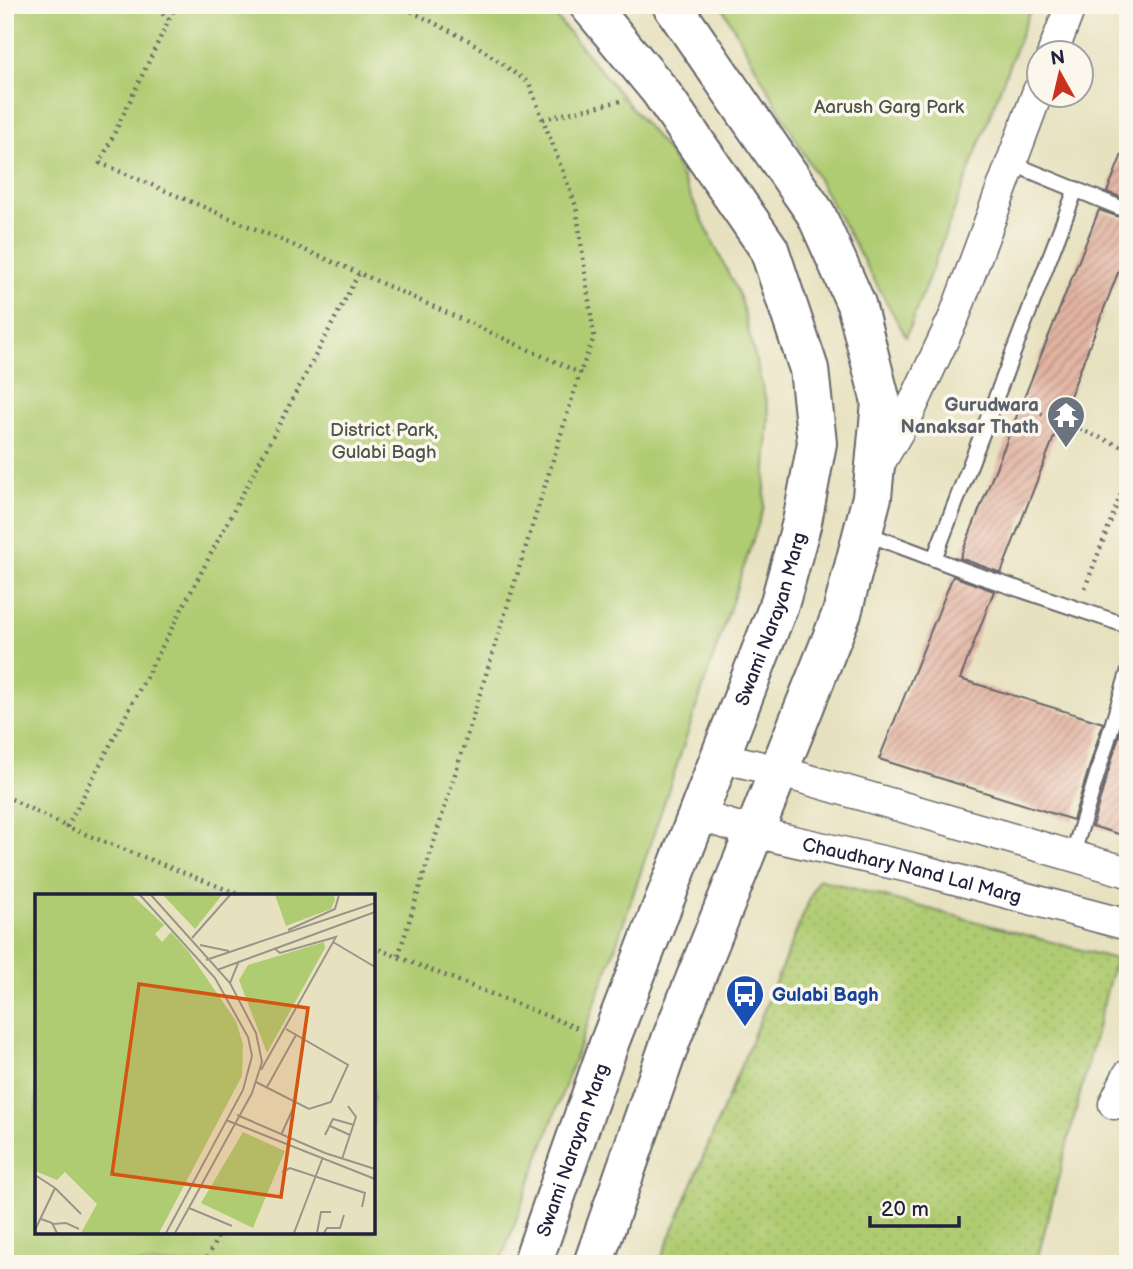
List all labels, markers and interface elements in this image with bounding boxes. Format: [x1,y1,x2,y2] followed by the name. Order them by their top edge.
[1024,38,1094,108] north arrow
[1049,46,1067,71] text: N
[814,96,965,119] park label: Aarush Garg Park
[901,394,1039,439] place label: Gurudwara Nanaksar Thath
[1045,394,1087,449] temple icon: Gurudwara Nanaksar Thath
[330,419,438,464] park label: District Park, Gulabi Bagh
[731,530,812,709] street label: Swami Narayan Marg
[800,833,1024,909] street label: Chaudhary Nand Lal Marg
[35,894,374,1234] inset map
[724,973,766,1028] bus stop icon: Gulabi Bagh
[772,984,879,1007] place label: Gulabi Bagh
[532,1061,614,1240] street label: Swami Narayan Marg
[870,1185,960,1229] scale bar
[881,1197,929,1222] text: 20 m

